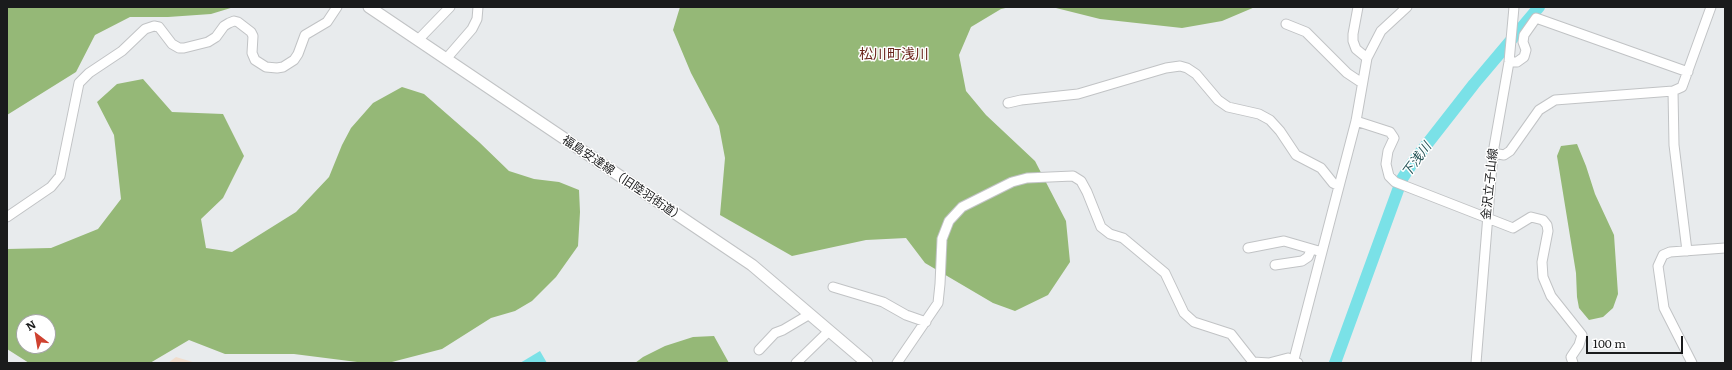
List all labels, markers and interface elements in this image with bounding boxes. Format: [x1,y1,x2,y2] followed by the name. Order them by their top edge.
[859,47,929,63] district label: 松川町浅川
[559,133,687,225] street label: 福島安達線（旧陸羽街道）
[1399,140,1435,180] water label: 下浅川
[1479,147,1501,221] street label: 金沢立子山線
[16,314,56,354] north arrow
[22,315,38,334] text: N
[1588,328,1685,354] scale bar
[1593,334,1626,352] text: 100 m

